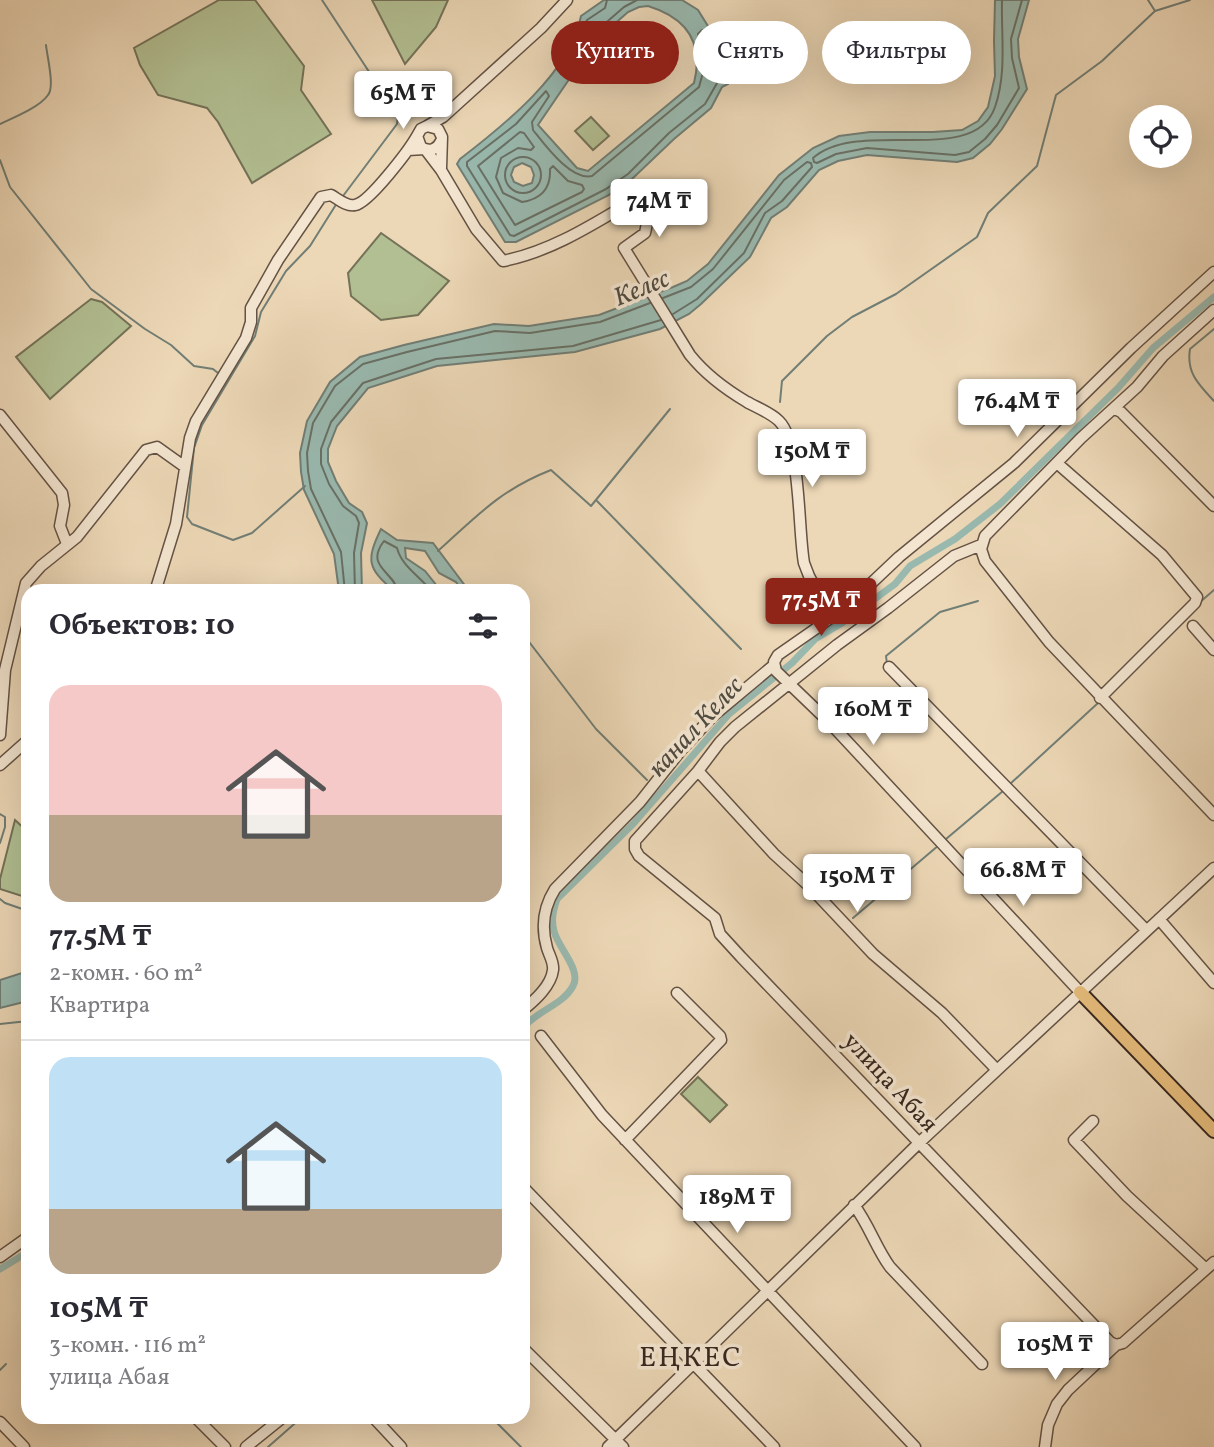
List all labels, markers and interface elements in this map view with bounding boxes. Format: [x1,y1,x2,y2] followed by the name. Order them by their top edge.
[551,21,679,84] chip: Купить
[693,21,808,84] chip: Снять
[822,21,971,84] chip: Фильтры
[354,72,452,131] pin: 65M ₸
[370,78,436,110] text: 65M ₸
[1129,105,1192,168] map controls
[1129,105,1192,168] button: locate
[610,180,708,239] pin: 74M ₸
[627,186,692,218] text: 74M ₸
[608,261,676,316] water label: Келес
[952,380,1082,439] pin: 76.4M ₸
[974,386,1060,418] text: 76.4M ₸
[755,430,869,489] pin: 150M ₸
[774,436,850,468] text: 150M ₸
[756,578,886,638] pin: 77.5M ₸
[782,585,860,617] text: 77.5M ₸
[49,605,235,647] text: Объектов: 10
[464,607,502,645] icon: filters
[641,669,753,785] water label: канал Келес
[816,688,930,747] pin: 160M ₸
[834,694,912,726] text: 160M ₸
[213,731,339,857] icon: home
[958,848,1088,908] pin: 66.8M ₸
[800,855,914,914] pin: 150M ₸
[980,855,1066,887] text: 66.8M ₸
[819,861,895,893] text: 150M ₸
[49,916,152,958] text: 77.5M ₸
[49,958,203,990] text: 2-комн. · 60 m²
[49,990,150,1022] text: Квартира
[834,1026,945,1141] street label: улица Абая
[213,1103,339,1229] icon: home
[680,1176,794,1235] pin: 189M ₸
[699,1182,775,1214] text: 189M ₸
[49,1288,148,1330] text: 105M ₸
[998,1322,1112,1382] pin: 105M ₸
[1017,1329,1093,1361] text: 105M ₸
[49,1330,206,1362] text: 3-комн. · 116 m²
[639,1339,743,1378] district label: ЕҢКЕС
[49,1362,169,1394] text: улица Абая

